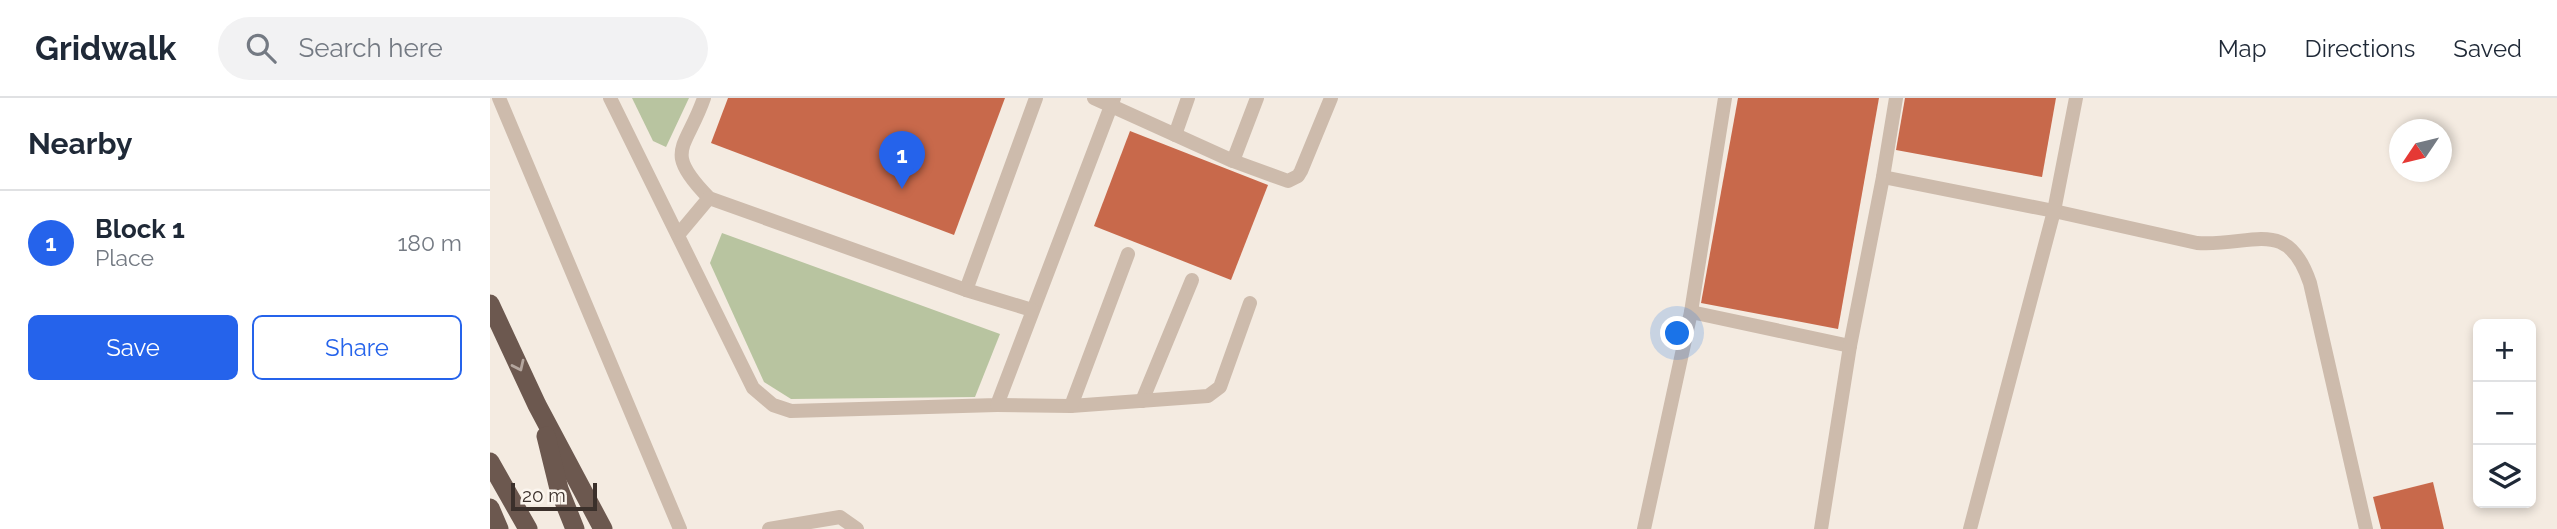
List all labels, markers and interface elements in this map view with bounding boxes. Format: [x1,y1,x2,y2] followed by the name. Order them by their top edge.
[218,17,708,80] search box
[35,29,176,68] text: Gridwalk
[242,29,280,67] icon: search
[298,33,443,63] text: Search here
[2218,34,2267,63] text: Map
[2305,34,2415,63] text: Directions
[2453,34,2522,63] text: Saved
[2389,119,2452,182] north arrow
[28,126,132,161] text: Nearby
[879,131,925,189] pin: 1
[95,214,185,244] text: Block 1
[45,229,57,256] text: 1
[397,229,462,256] text: 180 m
[95,244,154,271] text: Place
[28,315,238,380] button: Save
[252,315,462,380] button: Share
[1660,316,1694,350] your location
[2473,319,2536,508] map controls
[2473,319,2536,382] button: +
[511,359,525,371] one-way arrow
[2473,382,2536,445] button: −
[2473,445,2536,508] button: layers
[511,480,597,512] scale bar
[522,484,566,506] text: 20 m

